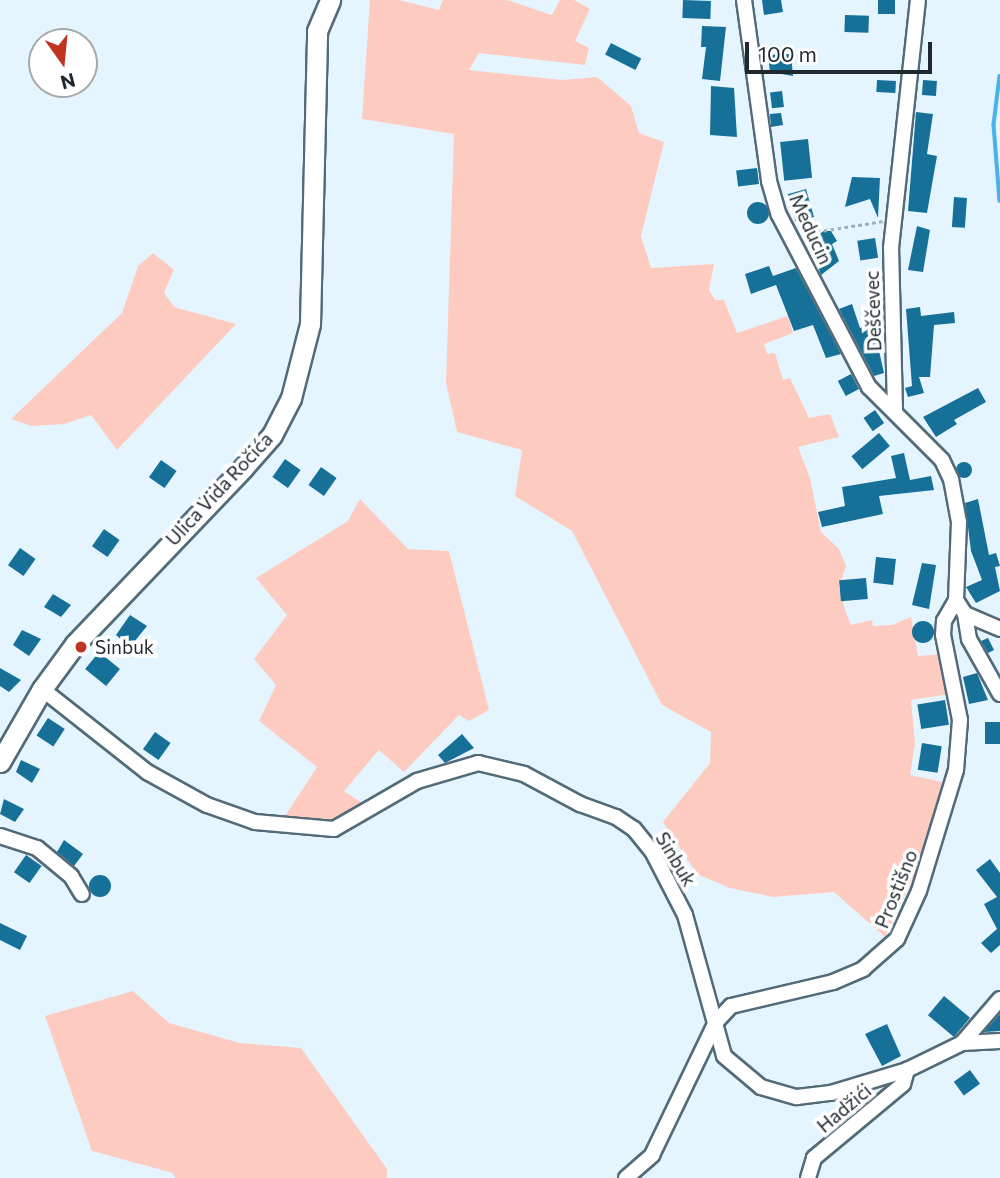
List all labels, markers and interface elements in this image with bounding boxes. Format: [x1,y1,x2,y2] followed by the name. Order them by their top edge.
[28,28,98,98] north arrow
[748,28,935,72] scale bar
[758,41,817,66] text: 100 m
[58,69,78,95] text: N
[785,190,837,268] street label: Meducin
[860,270,886,352] street label: Deščevec
[161,428,277,550] street label: Ulica Vida Ročića
[95,636,154,658] place label: Sinbuk
[73,639,89,655] marker: Sinbuk
[651,828,701,890] street label: Sinbuk
[870,846,922,932] street label: Prostišno
[812,1079,876,1137] street label: Hadžići

